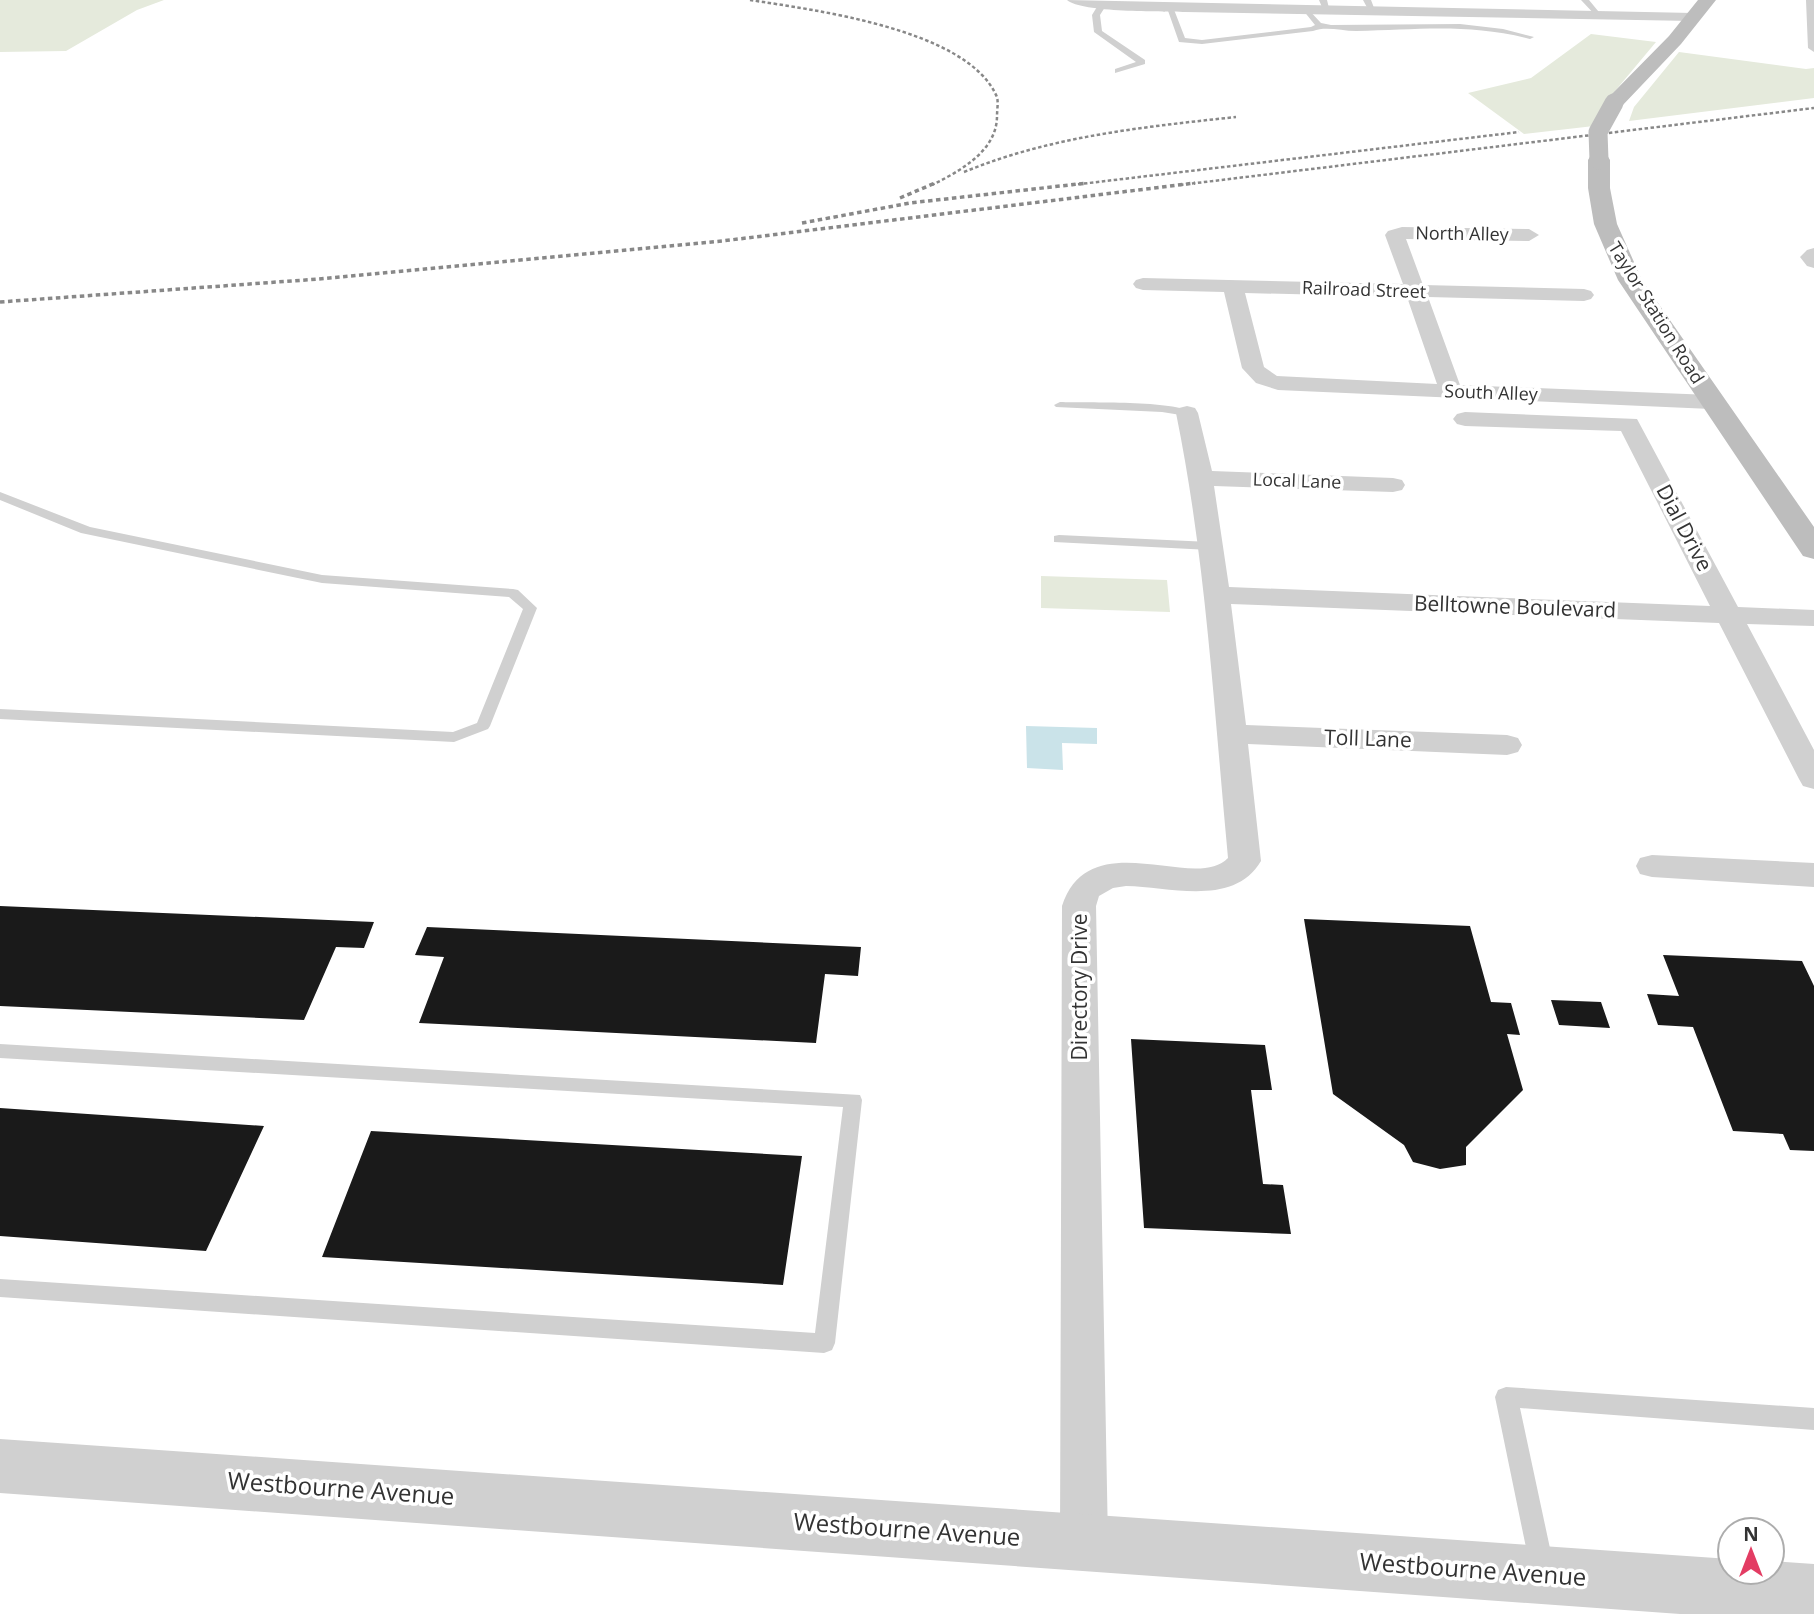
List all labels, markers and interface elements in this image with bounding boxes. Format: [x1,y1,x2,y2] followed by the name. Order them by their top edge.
[1415,220,1510,246] street label: North Alley
[1603,237,1710,388] street label: Taylor Station Road
[1301,275,1427,303] street label: Railroad Street
[1444,378,1539,406] street label: South Alley
[1252,466,1342,494] street label: Local Lane
[1650,479,1719,576] street label: Dial Drive
[1413,588,1617,624] street label: Belltowne Boulevard
[1324,722,1412,754] street label: Toll Lane
[1065,913,1093,1061] street label: Directory Drive
[227,1463,456,1512] street label: Westbourne Avenue
[793,1504,1022,1553] street label: Westbourne Avenue
[1716,1516,1786,1586] north arrow
[1743,1521,1759,1547] text: N
[1359,1544,1588,1593] street label: Westbourne Avenue

